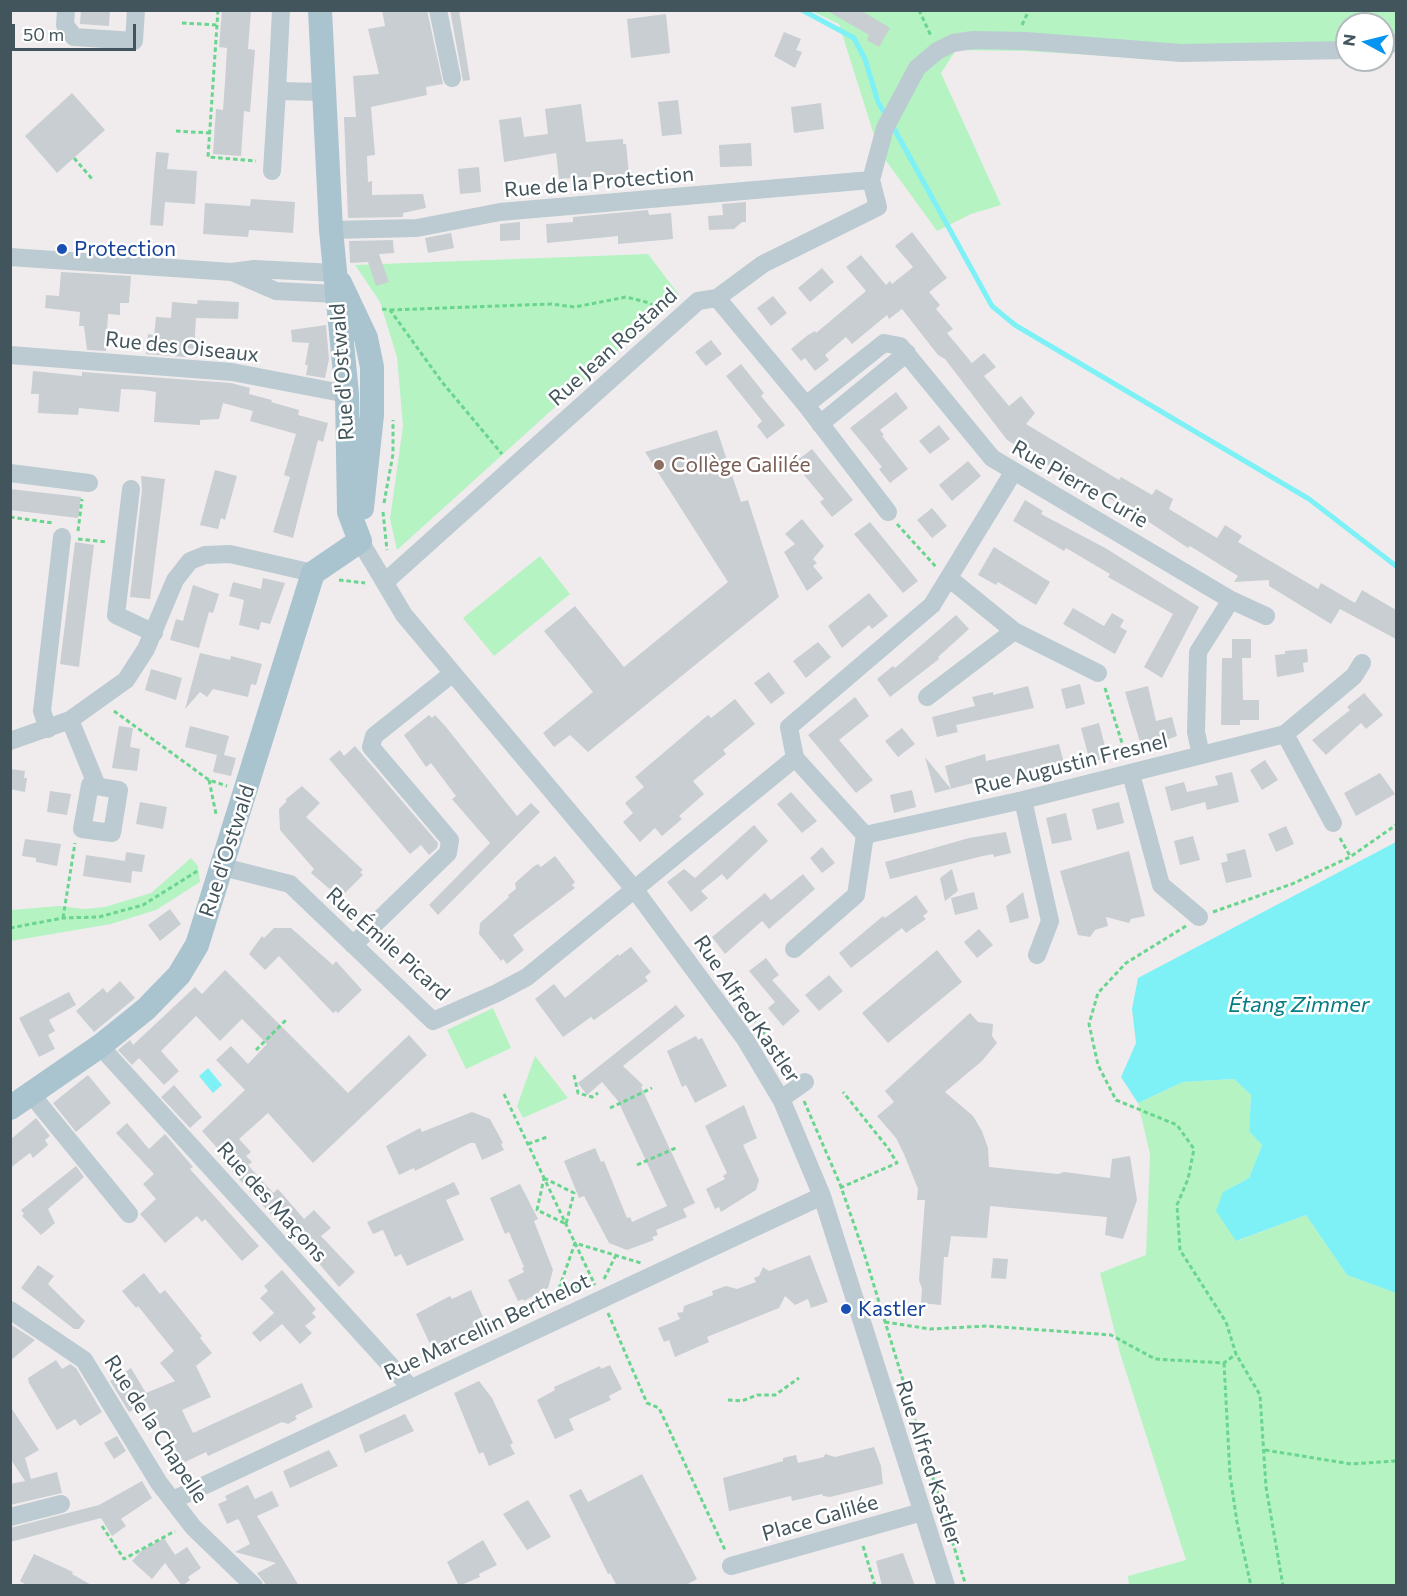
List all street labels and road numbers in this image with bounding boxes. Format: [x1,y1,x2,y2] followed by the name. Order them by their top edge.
[503,161,695,203] street label: Rue de la Protection
[544,283,682,411] street label: Rue Jean Rostand
[325,303,359,441] street label: Rue d'Ostwald
[104,326,260,368] street label: Rue des Oiseaux
[1007,435,1153,533] street label: Rue Pierre Curie
[972,728,1170,800] street label: Rue Augustin Fresnel
[194,782,260,920] street label: Rue d'Ostwald
[321,882,455,1006] street label: Rue Émile Picard
[688,931,806,1087] street label: Rue Alfred Kastler
[211,1137,333,1267] street label: Rue des Maçons
[380,1268,594,1386] street label: Rue Marcellin Berthelot
[99,1350,213,1508] street label: Rue de la Chapelle
[890,1377,968,1549] street label: Rue Alfred Kastler
[759,1489,881,1547] street label: Place Galilée

